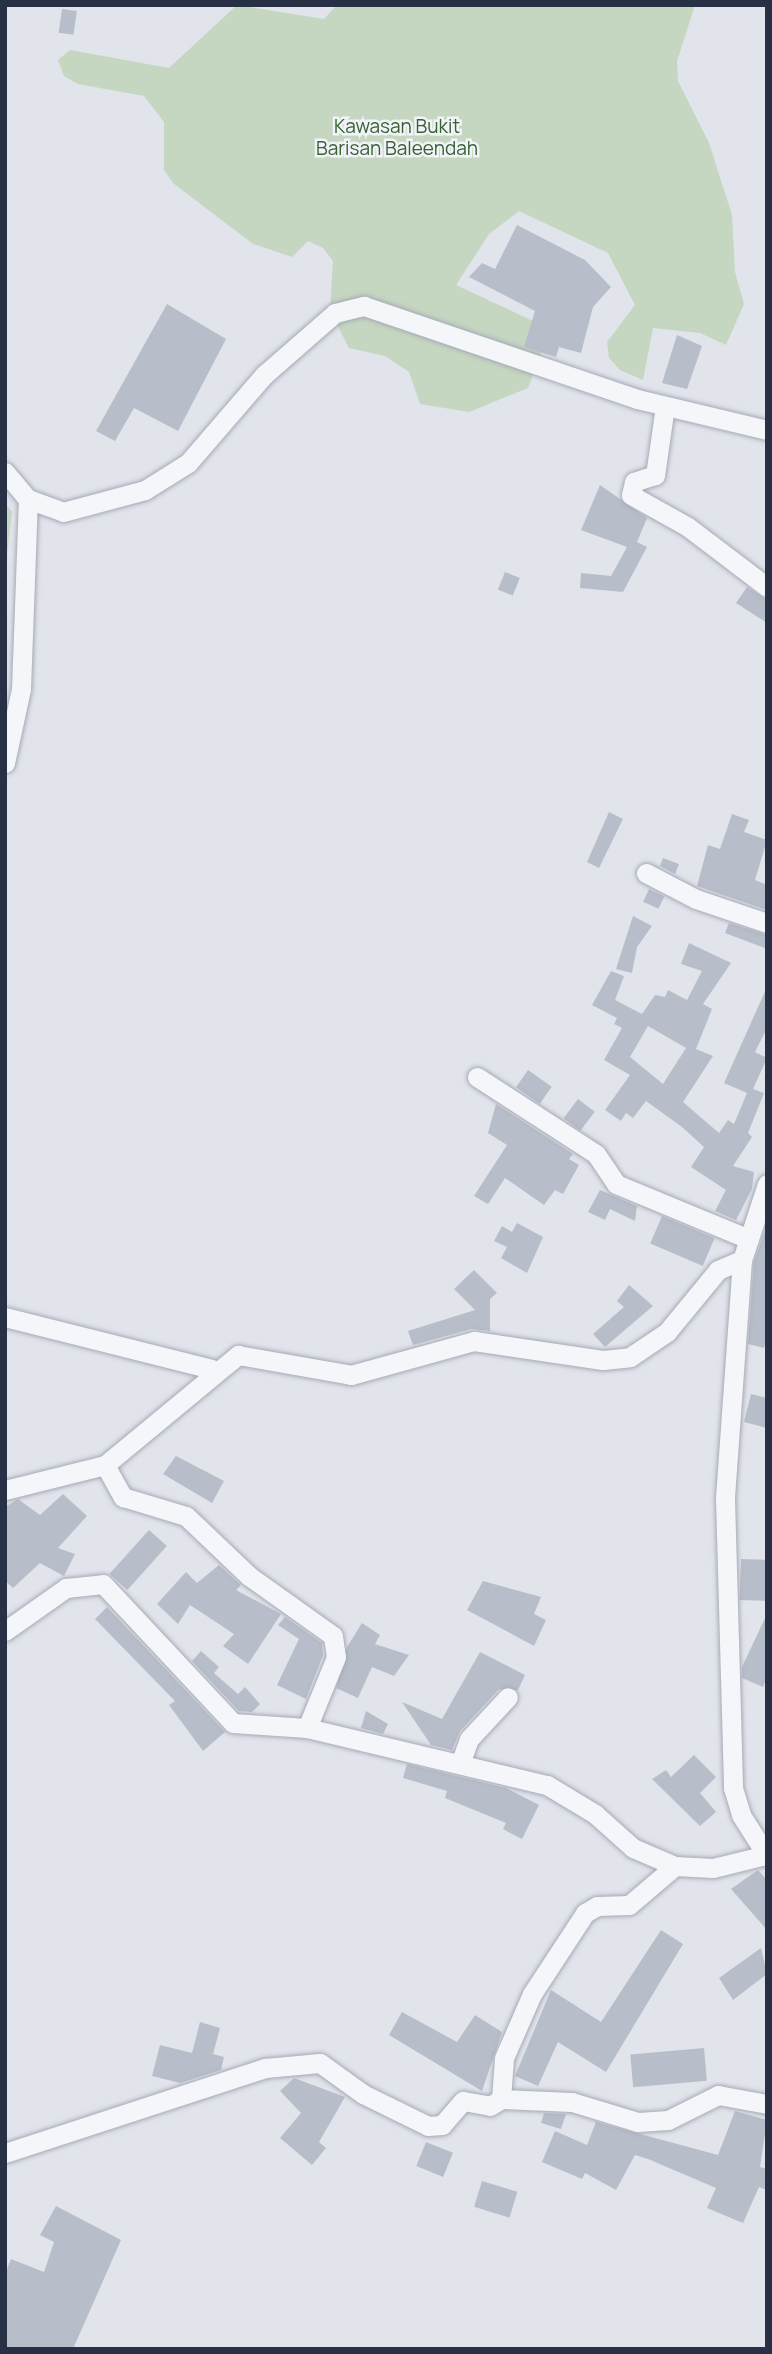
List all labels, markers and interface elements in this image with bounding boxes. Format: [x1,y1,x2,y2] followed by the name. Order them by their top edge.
[316,116,478,160] park label: Kawasan Bukit Barisan Baleendah

